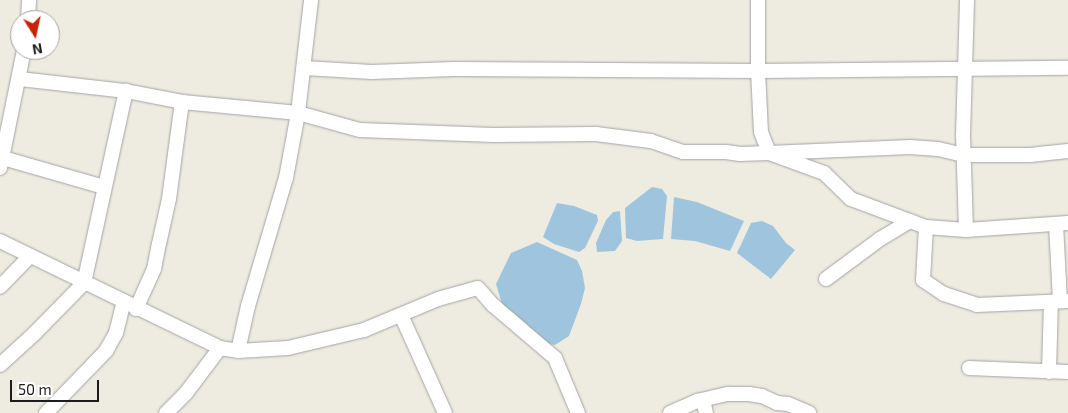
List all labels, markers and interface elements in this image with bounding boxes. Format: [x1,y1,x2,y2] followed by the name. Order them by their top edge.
[10,10,60,60] north arrow
[31,40,44,59] text: N
[12,370,101,402] scale bar
[18,380,52,398] text: 50 m

